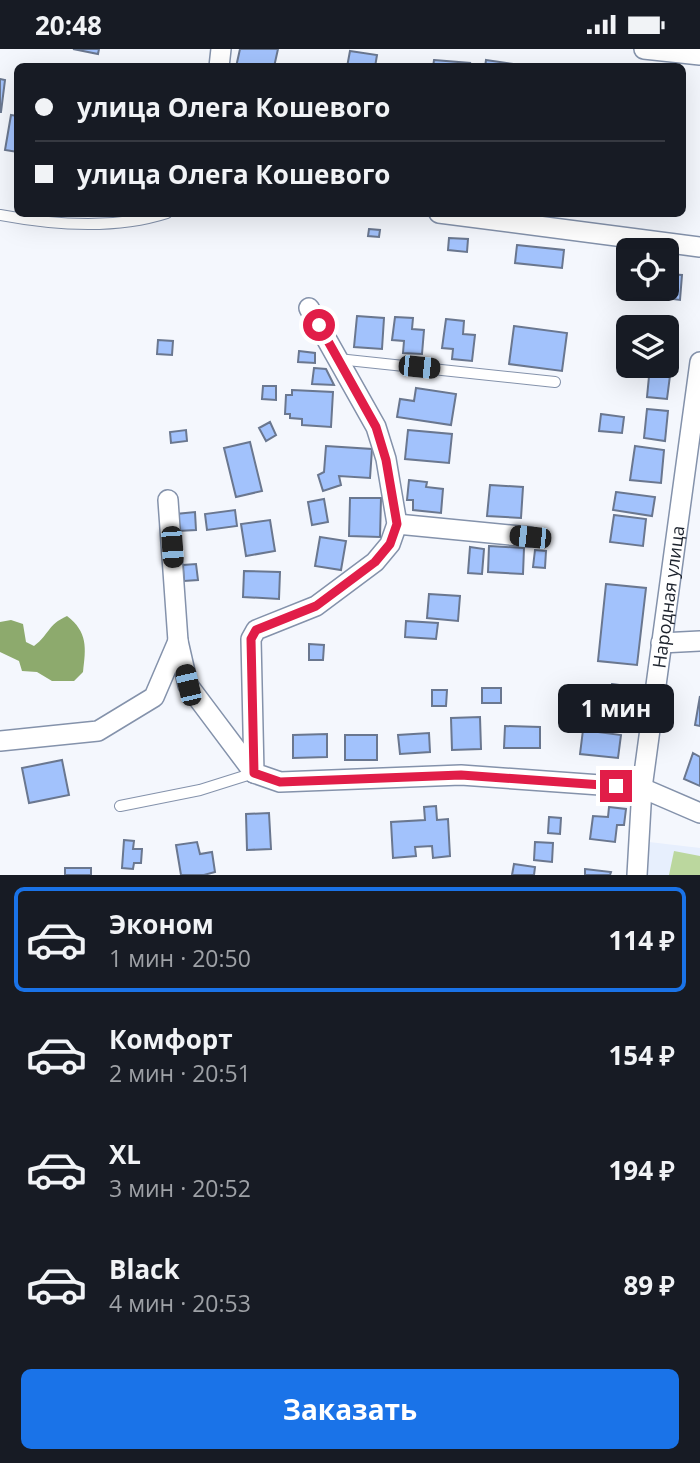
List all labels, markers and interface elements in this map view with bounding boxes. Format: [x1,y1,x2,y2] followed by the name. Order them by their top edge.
[35,7,102,43] text: 20:48
[77,89,390,125] text: улица Олега Кошевого
[77,156,390,192] text: улица Олега Кошевого
[616,238,679,378] map controls
[616,238,679,301] button: locate
[303,309,335,341] route start
[616,315,679,378] button: layers
[398,354,441,380] car
[509,524,552,550] car
[646,524,690,670] street label: Народная улица
[161,525,184,569] car
[174,662,203,708] car
[558,685,674,733] callout: 1 мин
[581,692,651,724] text: 1 мин
[600,770,632,802] route end
[109,906,214,942] text: Эконом
[25,908,88,971] icon: car
[609,922,675,958] text: 114 ₽
[109,942,251,974] text: 1 мин · 20:50
[109,1021,233,1057] text: Комфорт
[25,1023,88,1086] icon: car
[609,1037,675,1073] text: 154 ₽
[109,1057,251,1089] text: 2 мин · 20:51
[109,1136,141,1172] text: XL
[25,1138,88,1201] icon: car
[609,1152,675,1188] text: 194 ₽
[109,1172,251,1204] text: 3 мин · 20:52
[109,1251,180,1287] text: Black
[25,1253,88,1316] icon: car
[623,1267,675,1303] text: 89 ₽
[109,1287,251,1319] text: 4 мин · 20:53
[21,1369,679,1449] button: Заказать

